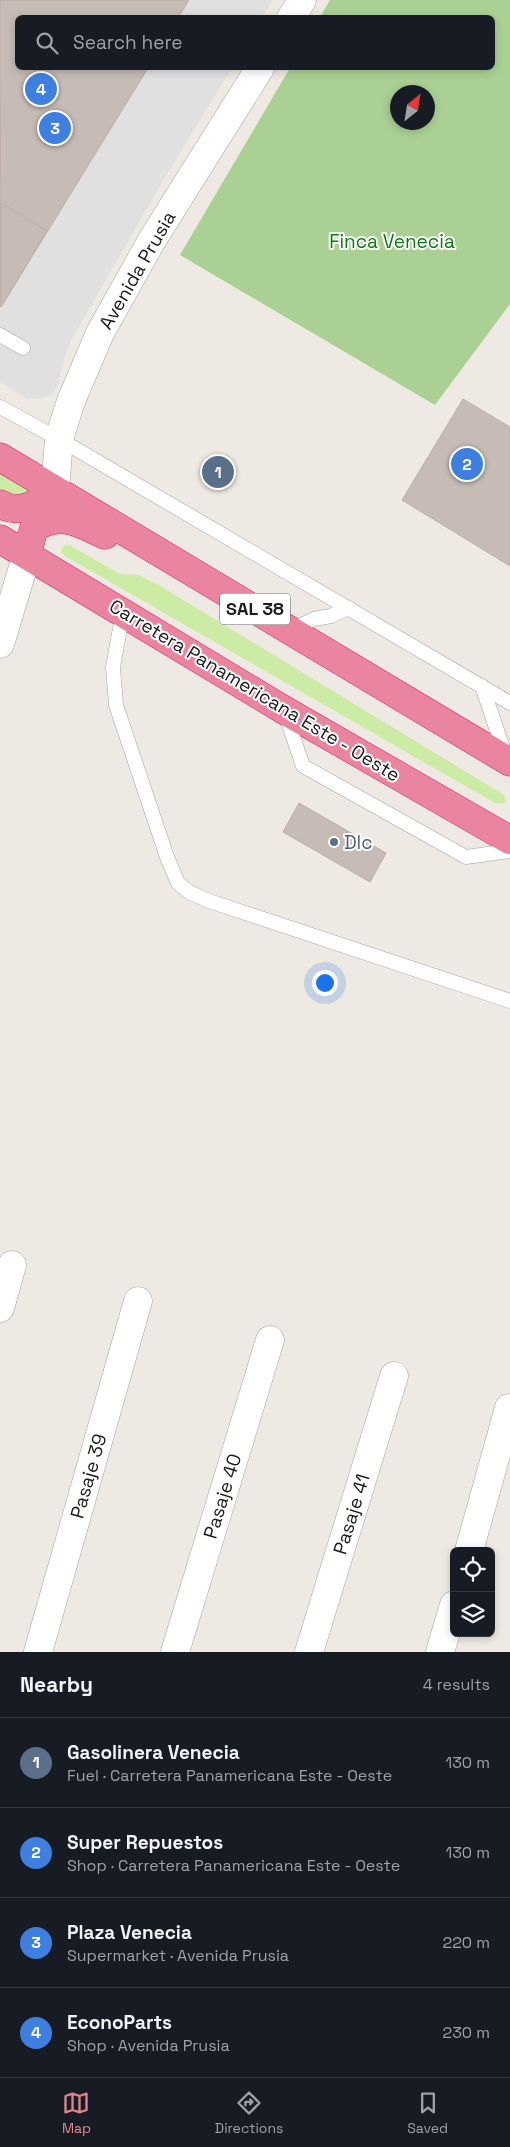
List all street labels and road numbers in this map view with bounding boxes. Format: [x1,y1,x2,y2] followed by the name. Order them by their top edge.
[93,206,182,334] street label: Avenida Prusia
[105,593,405,787] street label: Carretera Panamericana Este - Oeste
[220,594,290,624] road number: SAL 38
[64,1431,112,1521] street label: Pasaje 39
[198,1451,247,1542] street label: Pasaje 40
[327,1471,376,1558] street label: Pasaje 41

